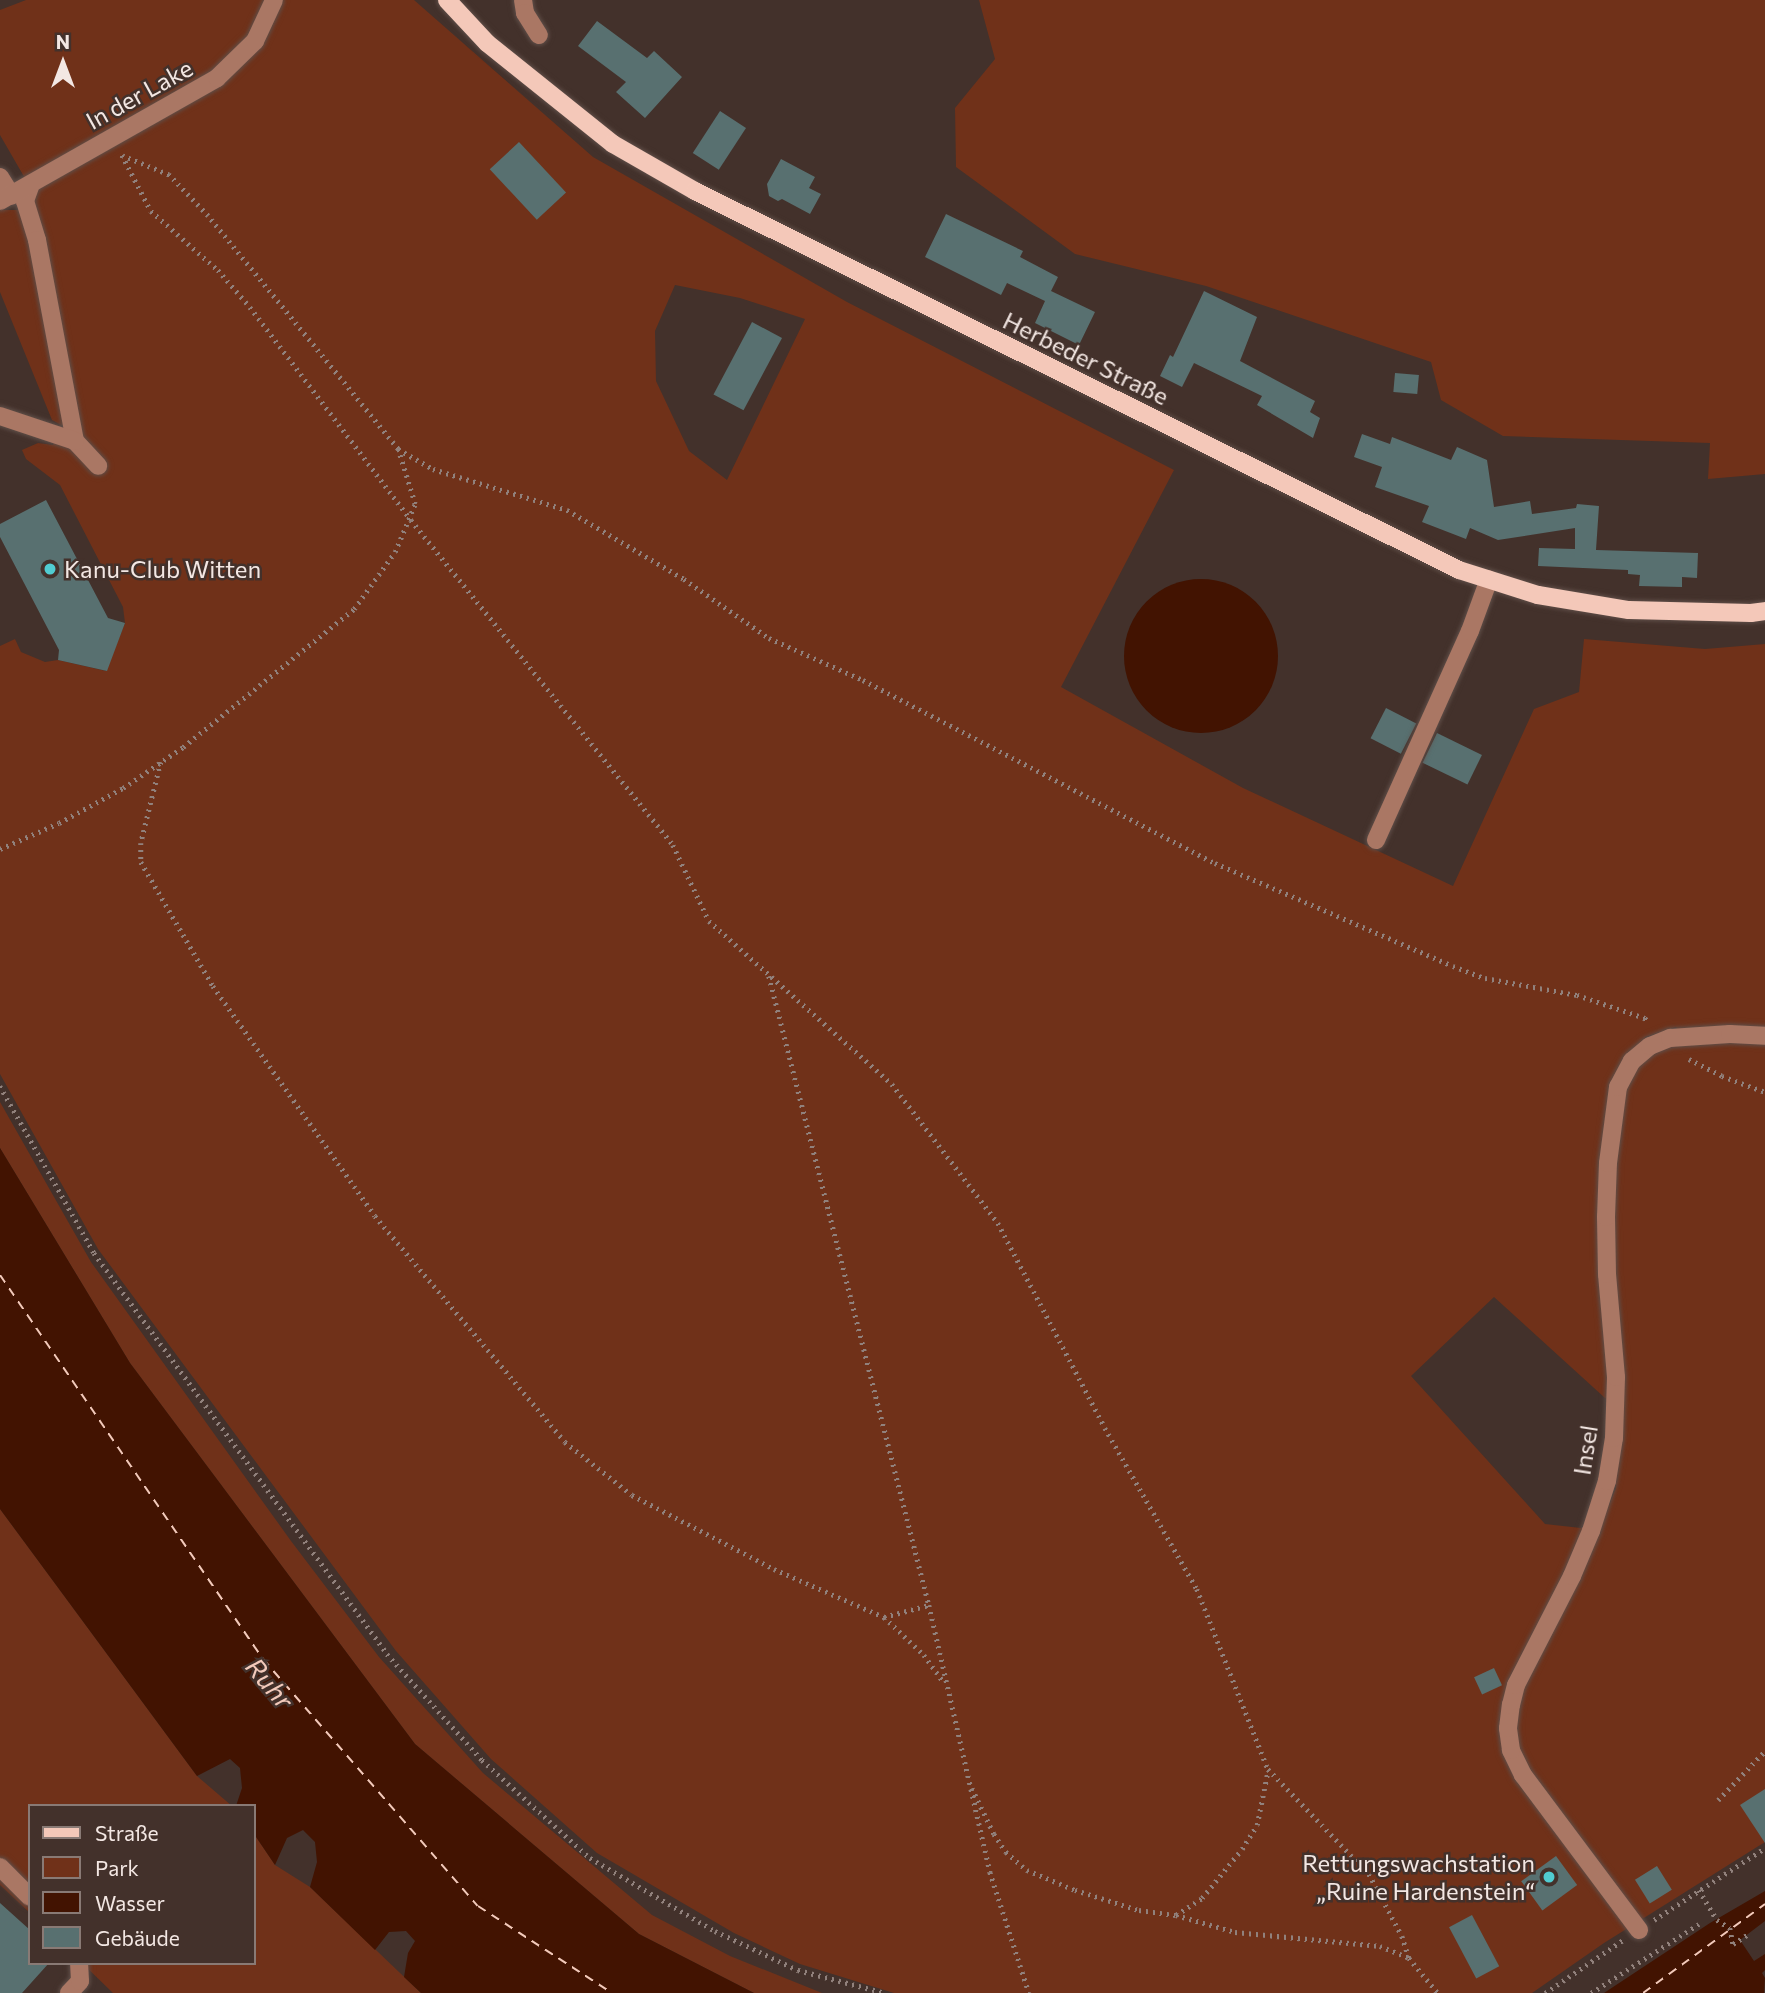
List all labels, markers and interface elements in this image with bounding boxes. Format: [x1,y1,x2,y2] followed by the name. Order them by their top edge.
[28,28,98,98] north arrow
[56,30,70,53] text: N
[81,53,197,135] street label: In der Lake
[999,305,1173,411] street label: Herbeder Straße
[64,555,261,583] place label: Kanu-Club Witten
[42,561,58,577] marker: Kanu-Club Witten
[1567,1423,1603,1477] street label: Insel
[240,1651,300,1715] water label: Ruhr
[28,1804,256,1965] legend
[95,1820,159,1845] text: Straße
[1302,1849,1535,1905] place label: Rettungswachstation „Ruine Hardenstein“
[95,1855,139,1880] text: Park
[1541,1869,1557,1885] marker: Rettungswachstation „Ruine Hardenstein“
[95,1890,165,1915] text: Wasser
[95,1925,180,1950] text: Gebäude

